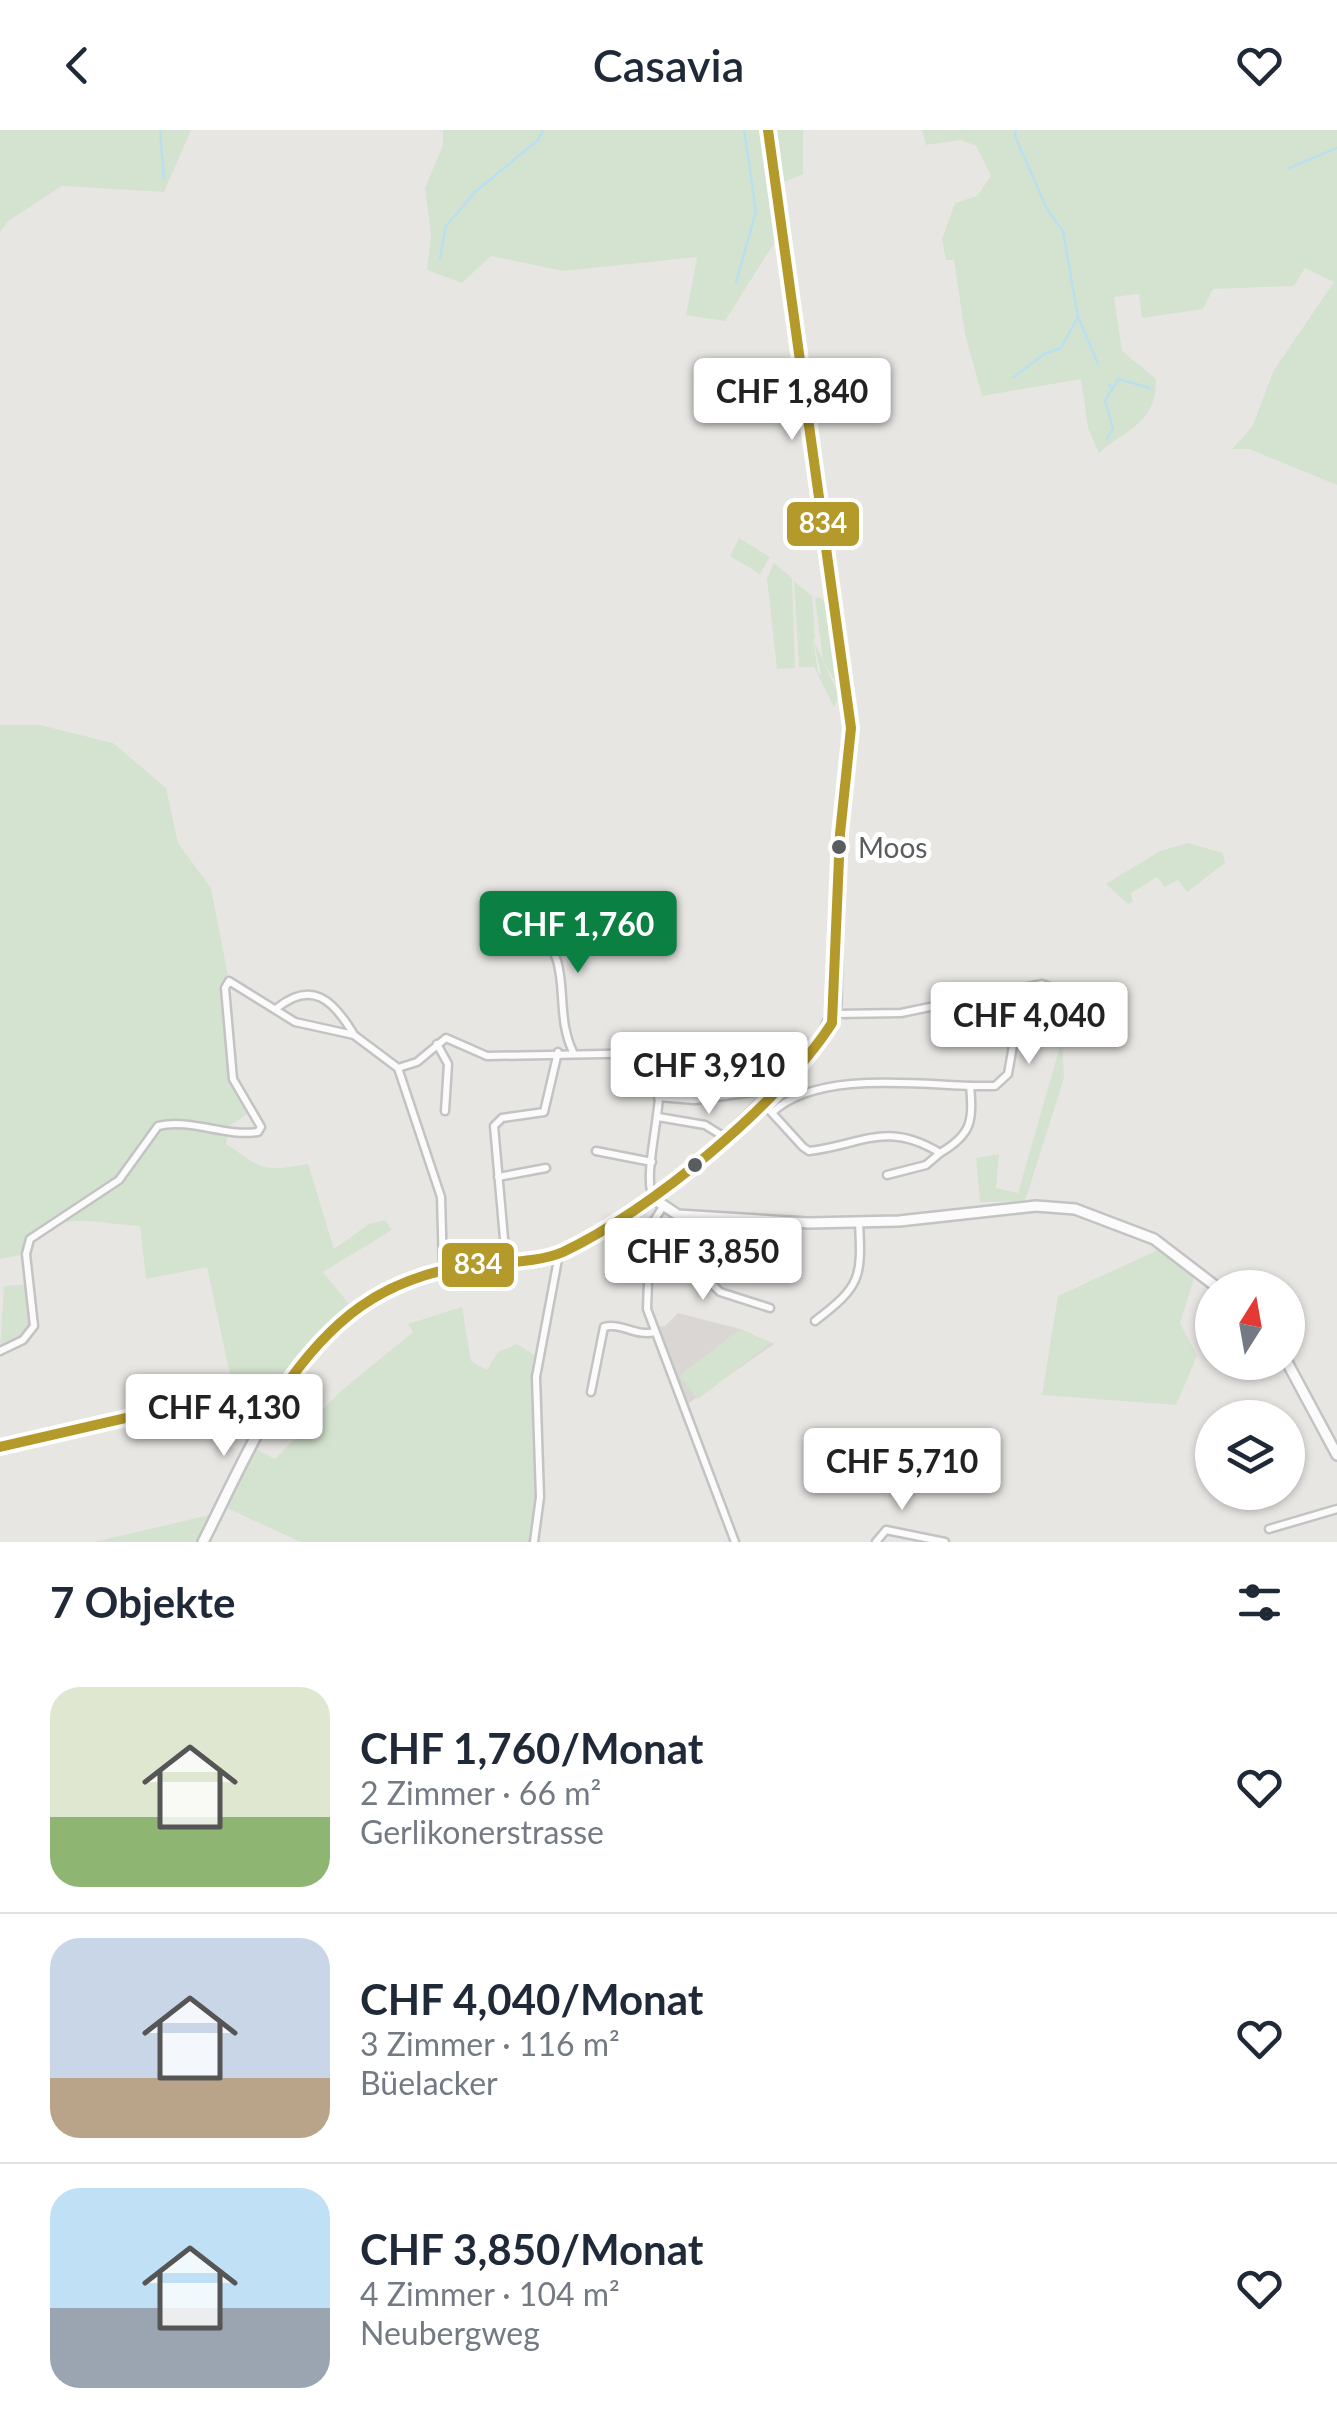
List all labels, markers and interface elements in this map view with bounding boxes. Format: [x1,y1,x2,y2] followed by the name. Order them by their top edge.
[50,38,105,93] icon: back
[593,38,744,92] text: Casavia
[1232,38,1287,93] icon: heart
[678,358,906,443] pin: CHF 1,840
[716,371,868,410] text: CHF 1,840
[785,500,861,548] line badge: 834
[799,505,847,539] text: 834
[858,830,927,864] place label: Moos
[829,837,849,857] marker: Moos
[464,891,692,976] pin: CHF 1,760
[502,904,654,943] text: CHF 1,760
[915,982,1143,1067] pin: CHF 4,040
[953,995,1105,1034] text: CHF 4,040
[595,1032,823,1117] pin: CHF 3,910
[633,1045,785,1084] text: CHF 3,910
[685,1155,705,1175] unlabelled marker
[589,1218,817,1303] pin: CHF 3,850
[627,1231,779,1270] text: CHF 3,850
[440,1241,516,1289] line badge: 834
[454,1246,502,1280] text: 834
[1195,1270,1305,1380] north arrow
[1195,1270,1305,1510] map controls
[110,1374,338,1459] pin: CHF 4,130
[148,1387,300,1426] text: CHF 4,130
[1195,1400,1305,1510] button: layers
[788,1428,1016,1513] pin: CHF 5,710
[826,1441,978,1480] text: CHF 5,710
[1232,1575,1287,1630] icon: filters
[50,1577,235,1627] text: 7 Objekte
[360,1723,703,1773] text: CHF 1,760/Monat
[130,1727,250,1847] icon: home
[1232,1760,1287,1815] icon: heart
[360,1773,601,1812] text: 2 Zimmer · 66 m²
[360,1812,604,1851] text: Gerlikonerstrasse
[360,1974,703,2024] text: CHF 4,040/Monat
[130,1978,250,2098] icon: home
[1232,2011,1287,2066] icon: heart
[360,2024,620,2063] text: 3 Zimmer · 116 m²
[360,2063,498,2102] text: Büelacker
[360,2224,703,2274] text: CHF 3,850/Monat
[130,2228,250,2348] icon: home
[1232,2261,1287,2316] icon: heart
[360,2274,620,2313] text: 4 Zimmer · 104 m²
[360,2313,540,2352] text: Neubergweg

